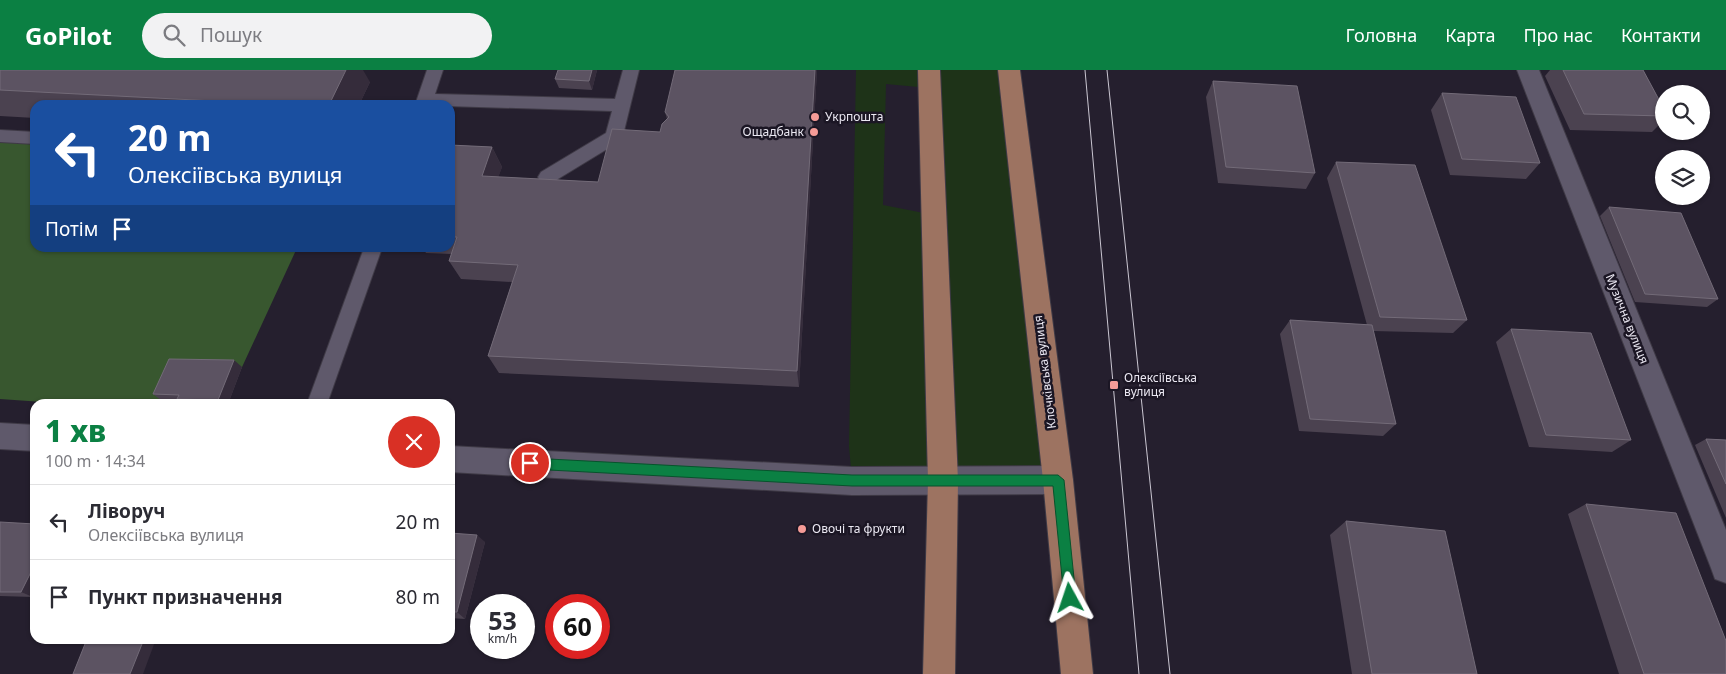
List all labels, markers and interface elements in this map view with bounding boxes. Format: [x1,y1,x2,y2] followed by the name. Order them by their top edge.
[142,13,492,58] search box
[25,19,112,52] text: GoPilot
[160,21,188,49] icon: search
[200,22,262,48] text: Пошук
[1346,23,1417,47] text: Головна
[1445,23,1495,47] text: Карта
[1523,23,1593,47] text: Про нас
[1621,23,1701,47] text: Контакти
[1655,85,1710,205] map controls
[1655,85,1710,140] button: search
[825,108,883,125] place label: Укрпошта
[809,111,821,123] marker: Укрпошта
[128,114,211,161] text: 20 m
[45,120,110,185] icon: left
[743,123,805,140] place label: Ощадбанк
[808,126,820,138] marker: Ощадбанк
[1655,150,1710,205] button: layers
[128,159,342,189] text: Олексіївська вулиця
[108,215,136,243] icon: arrive
[45,216,98,242] text: Потім
[1602,271,1653,366] street label: Музична вулиця
[1029,314,1060,430] street label: Клочківська вулиця
[1124,369,1197,400] place label: Олексіївська вулиця
[1108,379,1120,391] marker: Олексіївська вулиця
[45,410,106,451] text: 1 хв
[388,416,440,468] button: close
[509,442,551,484] pin
[516,449,544,477] icon: arrive
[45,450,145,472] text: 100 m · 14:34
[88,498,165,524] text: Ліворуч
[45,508,73,536] icon: left
[396,509,440,535] text: 20 m
[812,520,905,537] place label: Овочі та фрукти
[796,523,808,535] marker: Овочі та фрукти
[88,524,244,546] text: Олексіївська вулиця
[1043,571,1095,623] position arrow
[45,583,73,611] icon: arrive
[88,584,282,610] text: Пункт призначення
[396,584,440,610] text: 80 m
[545,594,610,659] speed limit sign: 60
[488,603,517,637] text: 53
[488,630,517,647] text: km/h

